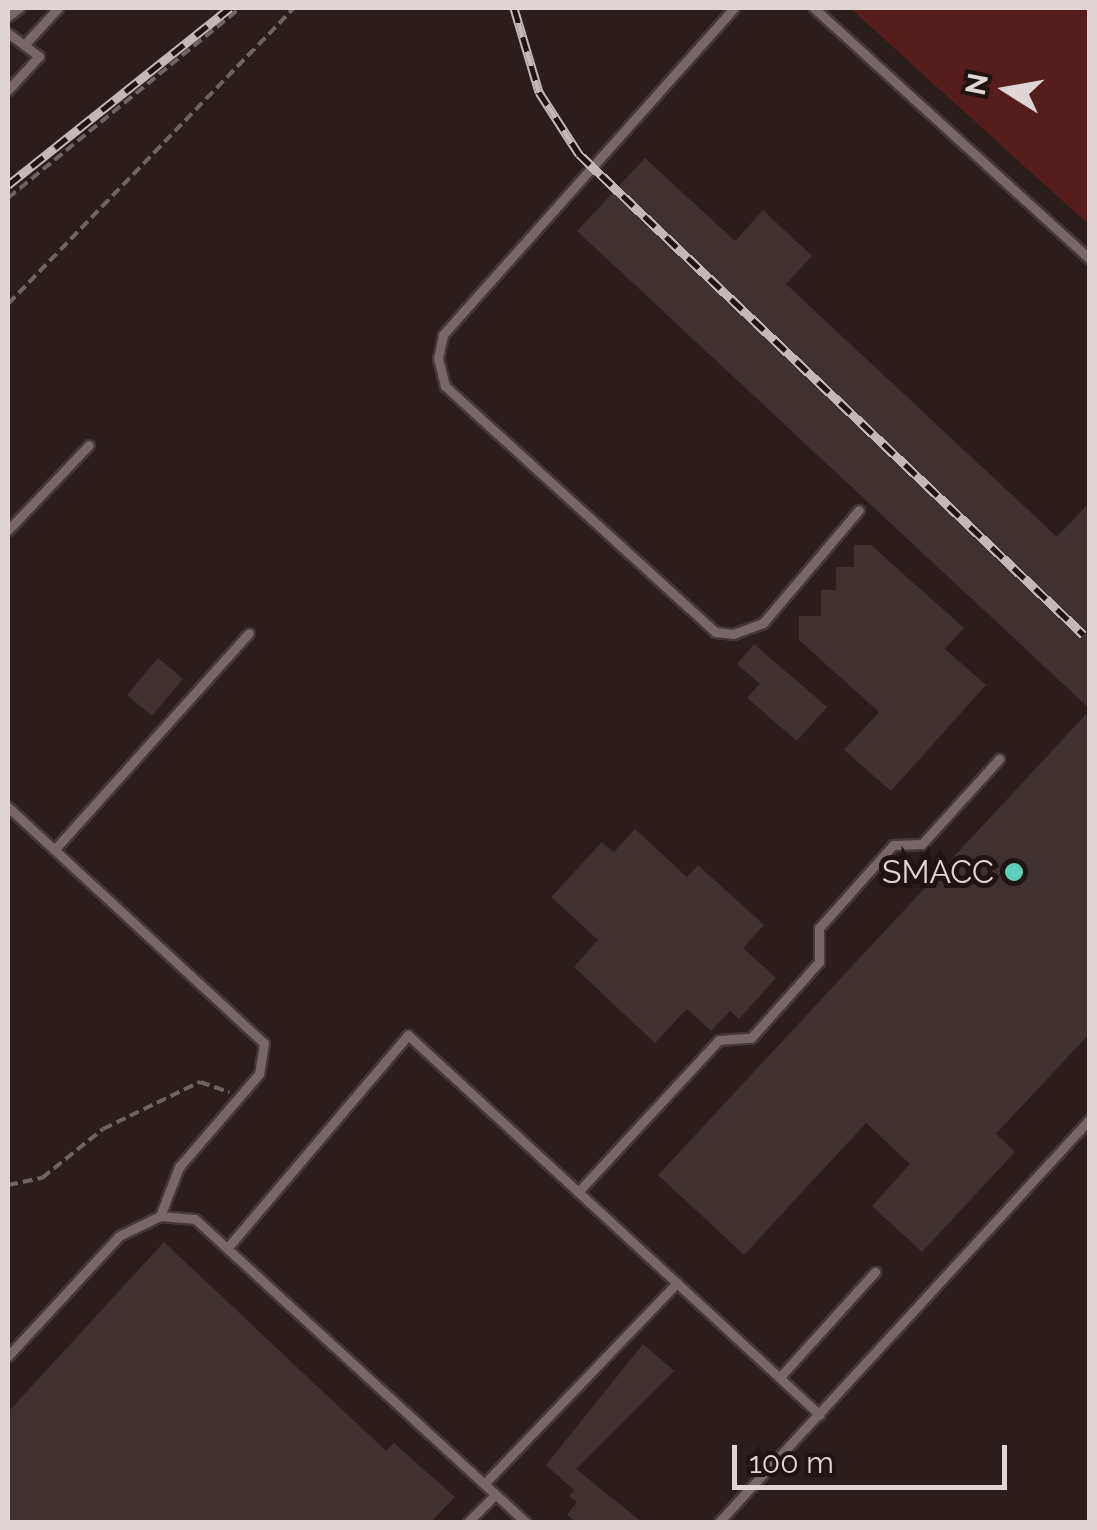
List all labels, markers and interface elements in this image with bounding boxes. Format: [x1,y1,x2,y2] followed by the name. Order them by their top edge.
[957,40,1057,140] north arrow
[959,71,995,98] text: N
[882,853,994,891] place label: SMACC
[1003,861,1025,883] marker: SMACC
[737,1425,1012,1487] scale bar
[749,1445,834,1480] text: 100 m

